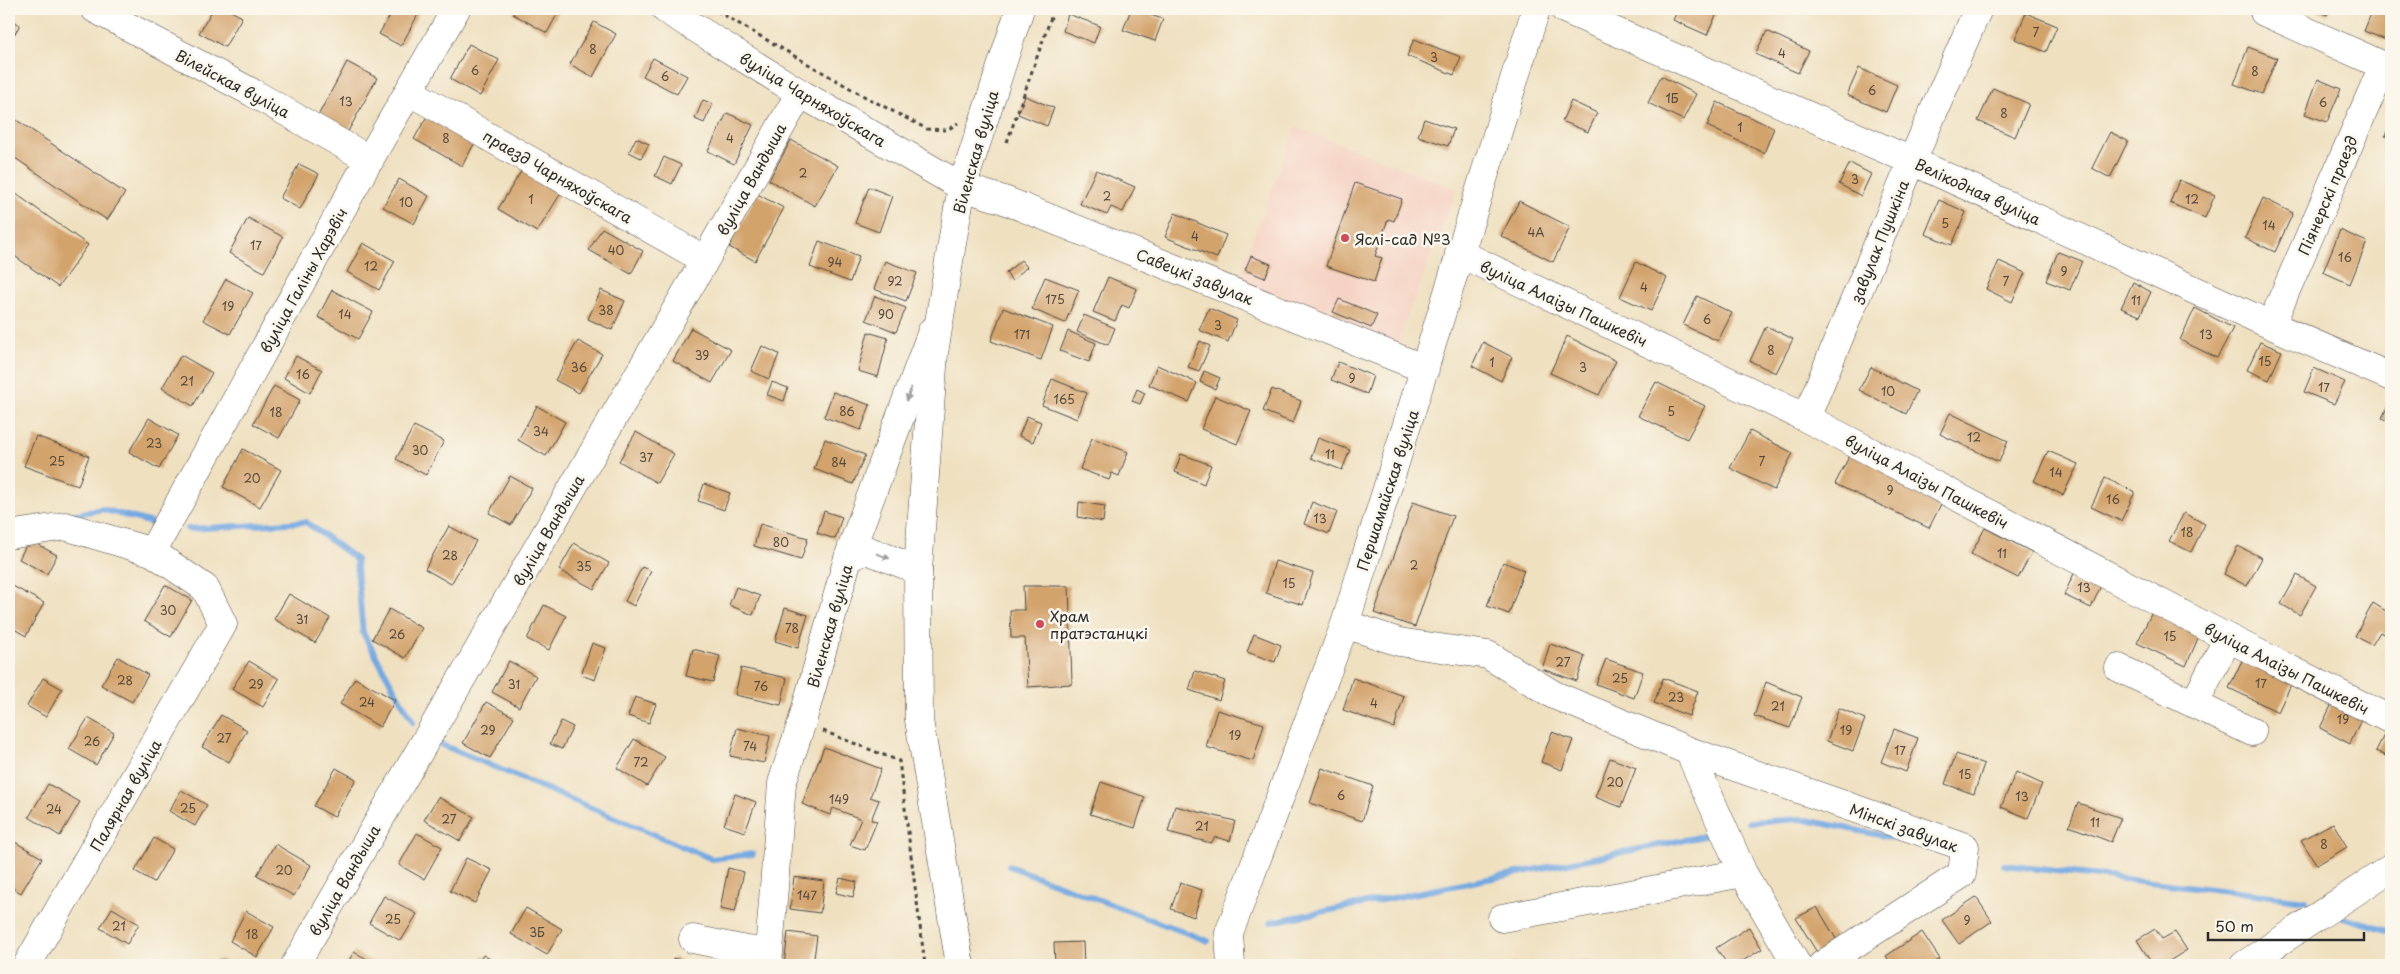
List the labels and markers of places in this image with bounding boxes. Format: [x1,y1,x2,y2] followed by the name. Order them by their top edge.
[1355,227,1451,250] place label: Яслі-сад №3
[1339,232,1351,244] marker: Яслі-сад №3
[1050,604,1148,644] place label: Храм пратэстанцкі
[1034,618,1046,630] marker: Храм пратэстанцкі

